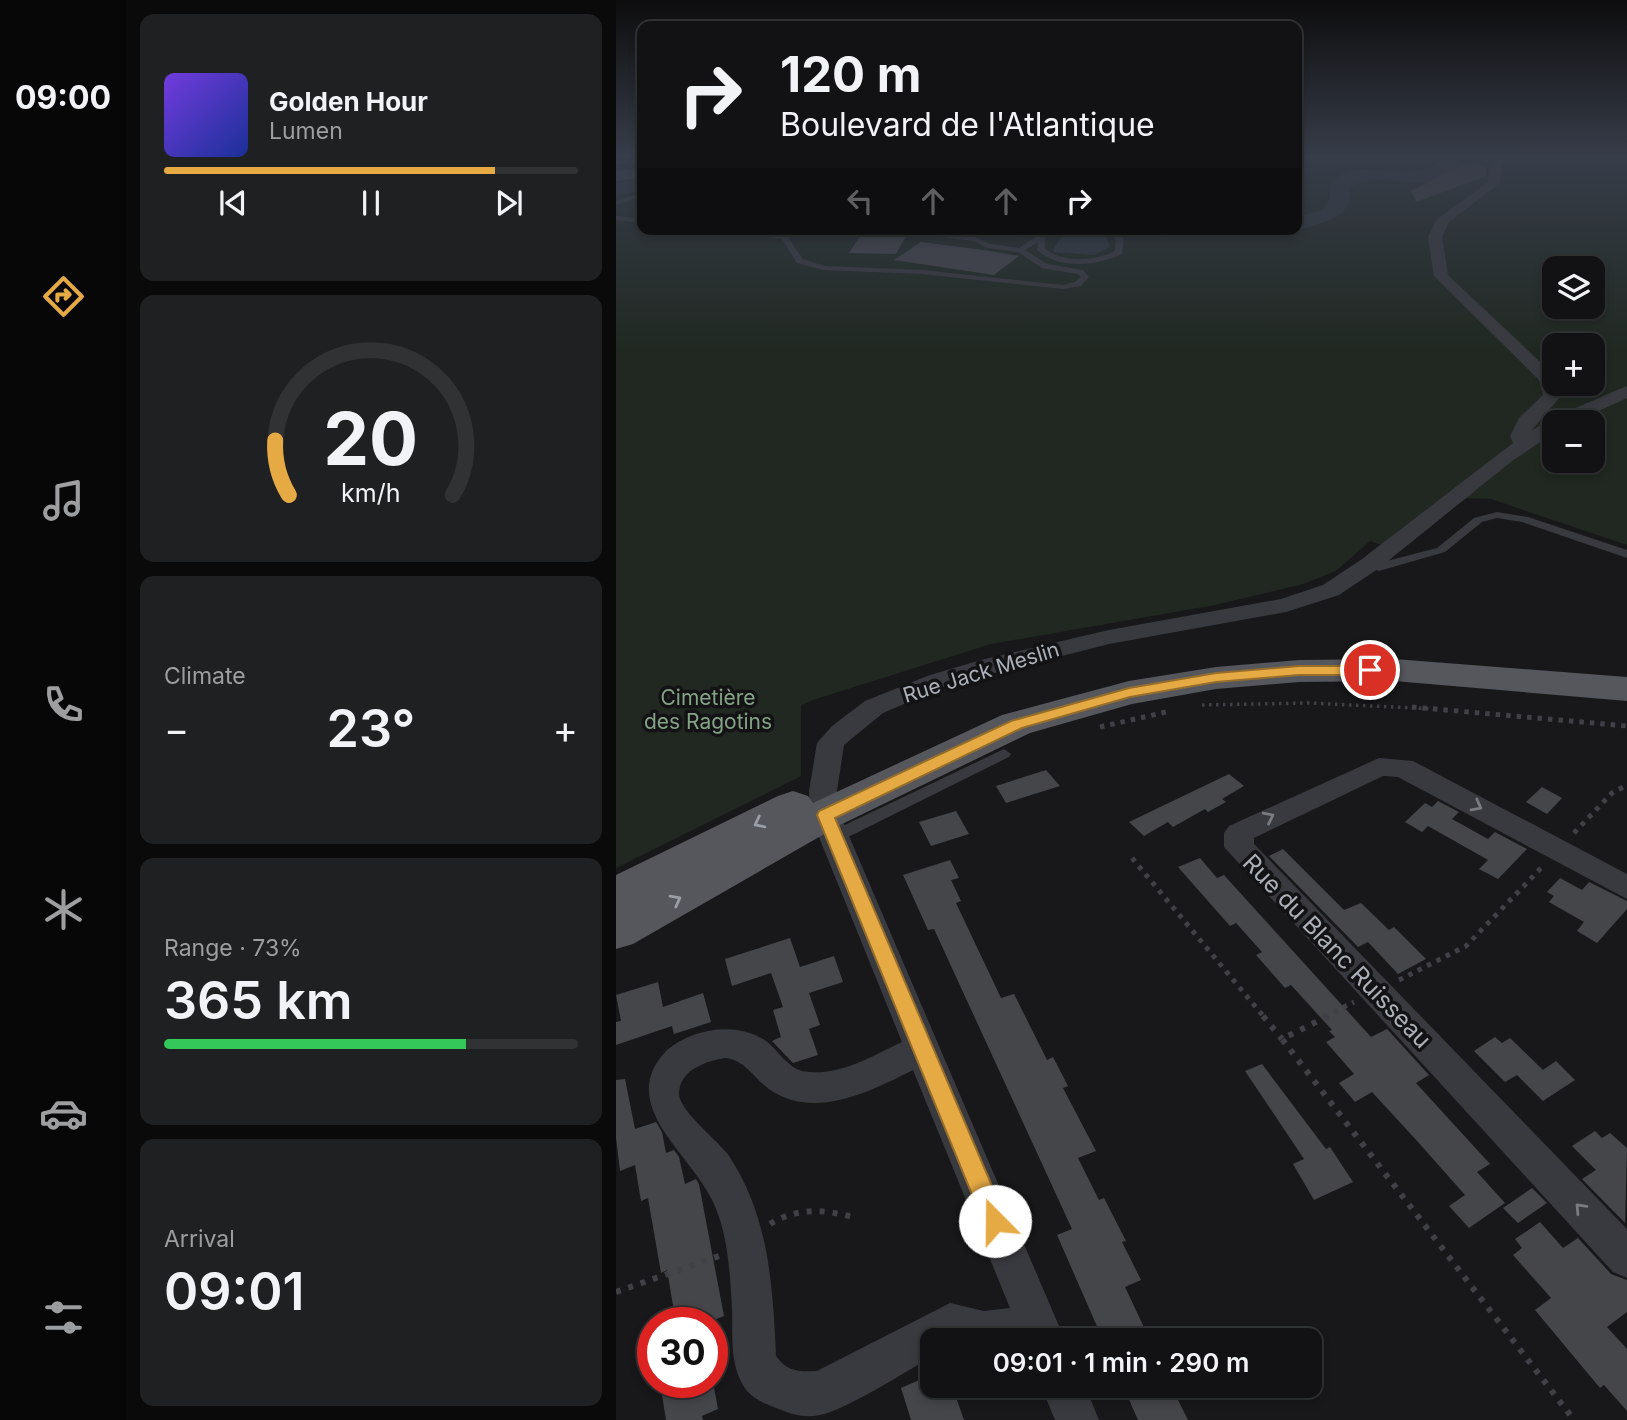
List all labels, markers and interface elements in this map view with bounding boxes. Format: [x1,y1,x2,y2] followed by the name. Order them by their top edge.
[780,45,921,104] text: 120 m
[665,49,756,140] icon: right
[15,78,111,117] text: 09:00
[269,86,428,117] text: Golden Hour
[780,105,1155,144] text: Boulevard de l'Atlantique
[269,117,343,145] text: Lumen
[841,182,879,220] icon: left
[914,182,952,220] icon: ahead
[987,182,1025,220] icon: ahead
[1060,182,1098,220] icon: right
[214,184,252,222] icon: previous
[352,184,390,222] icon: pause
[490,184,528,222] icon: next
[1542,256,1605,473] map controls
[1542,256,1605,319] button: layers
[39,272,88,321] icon: directions
[1542,333,1605,396] button: +
[324,394,418,483] text: 20
[1542,410,1605,473] button: −
[39,476,88,525] icon: music
[341,478,401,508] text: km/h
[900,636,1062,708] street label: Rue Jack Meslin
[1340,640,1400,700] pin
[1351,651,1389,689] icon: arrive
[164,662,246,690] text: Climate
[39,680,88,729] icon: phone
[644,685,772,734] park label: Cimetière des Ragotins
[327,697,415,760] text: 23°
[164,706,189,752] text: −
[553,706,578,752] text: +
[1469,798,1482,812] one-way arrow
[1262,811,1274,825] one-way arrow
[754,814,766,828] one-way arrow
[1237,848,1437,1054] street label: Rue du Blanc Ruisseau
[39,885,88,934] icon: climate
[669,894,682,908] one-way arrow
[164,934,302,962] text: Range · 73%
[164,969,353,1032] text: 365 km
[39,1089,88,1138] icon: car
[958,1184,1032,1258] position arrow
[1576,1203,1589,1216] one-way arrow
[164,1225,235,1253] text: Arrival
[164,1260,304,1323] text: 09:01
[39,1293,88,1342] icon: filters
[637,1307,728,1398] speed limit sign: 30
[993,1347,1249,1378] text: 09:01 · 1 min · 290 m

